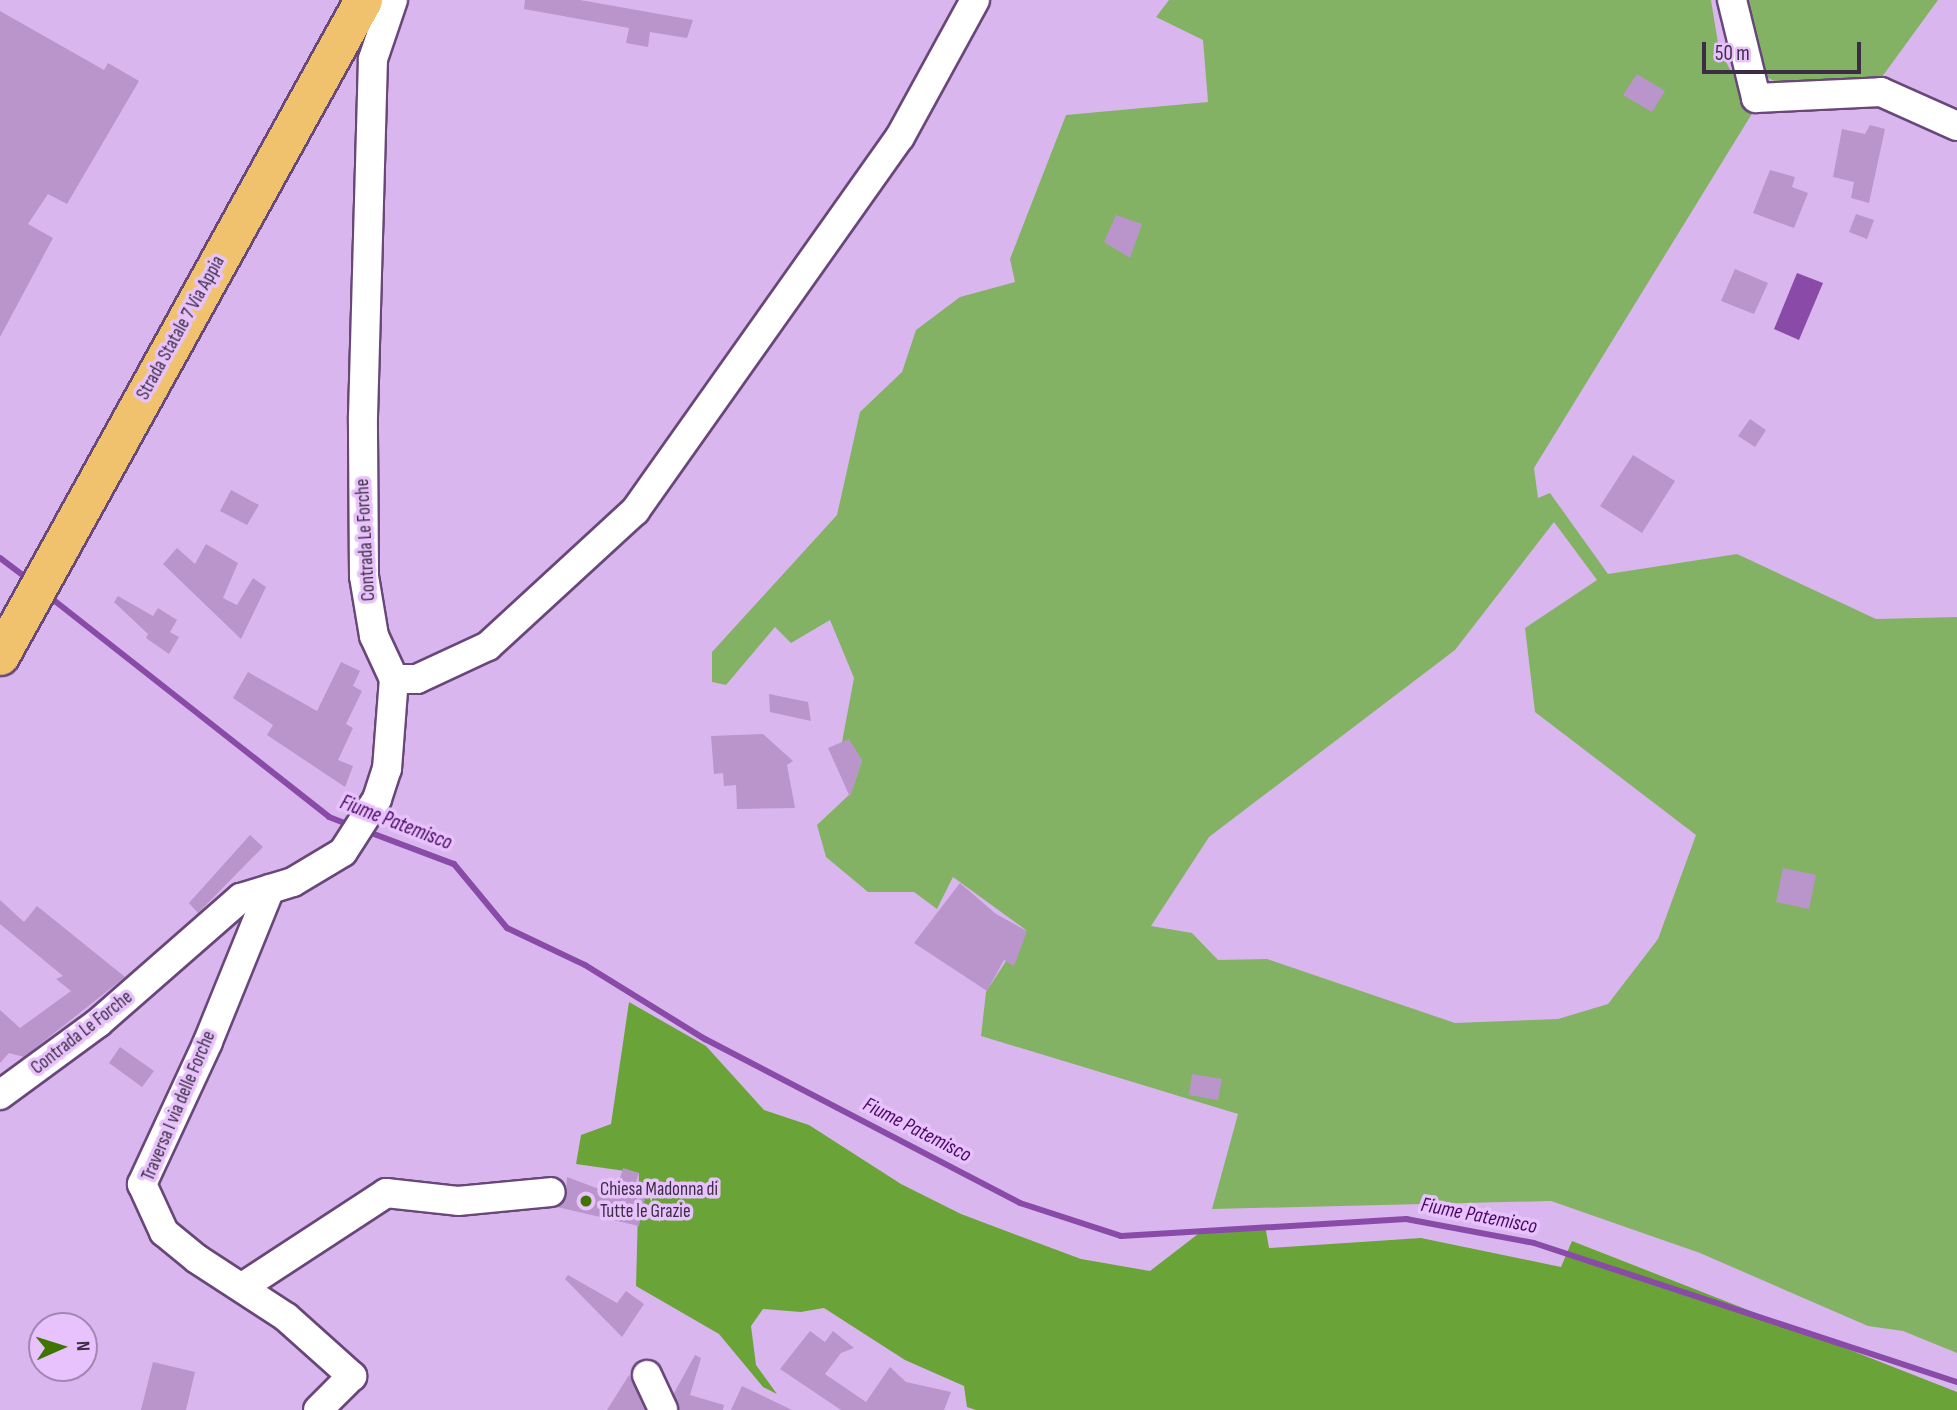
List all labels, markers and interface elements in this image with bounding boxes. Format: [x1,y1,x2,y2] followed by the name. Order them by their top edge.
[1705,28,1864,72] scale bar
[1715,41,1750,66] text: 50 m
[132,252,230,404] street label: Strada Statale 7 Via Appia
[351,478,381,602] street label: Contrada Le Forche
[336,790,456,856] water label: Fiume Patemisco
[27,986,137,1080] street label: Contrada Le Forche
[137,1028,221,1184] street label: Traversa I via delle Forche
[859,1092,975,1168] water label: Fiume Patemisco
[600,1179,718,1223] place label: Chiesa Madonna di Tutte le Grazie
[1419,1192,1539,1240] water label: Fiume Patemisco
[578,1193,594,1209] marker: Chiesa Madonna di Tutte le Grazie
[28,1312,98,1382] north arrow
[71,1340,94,1352] text: N

